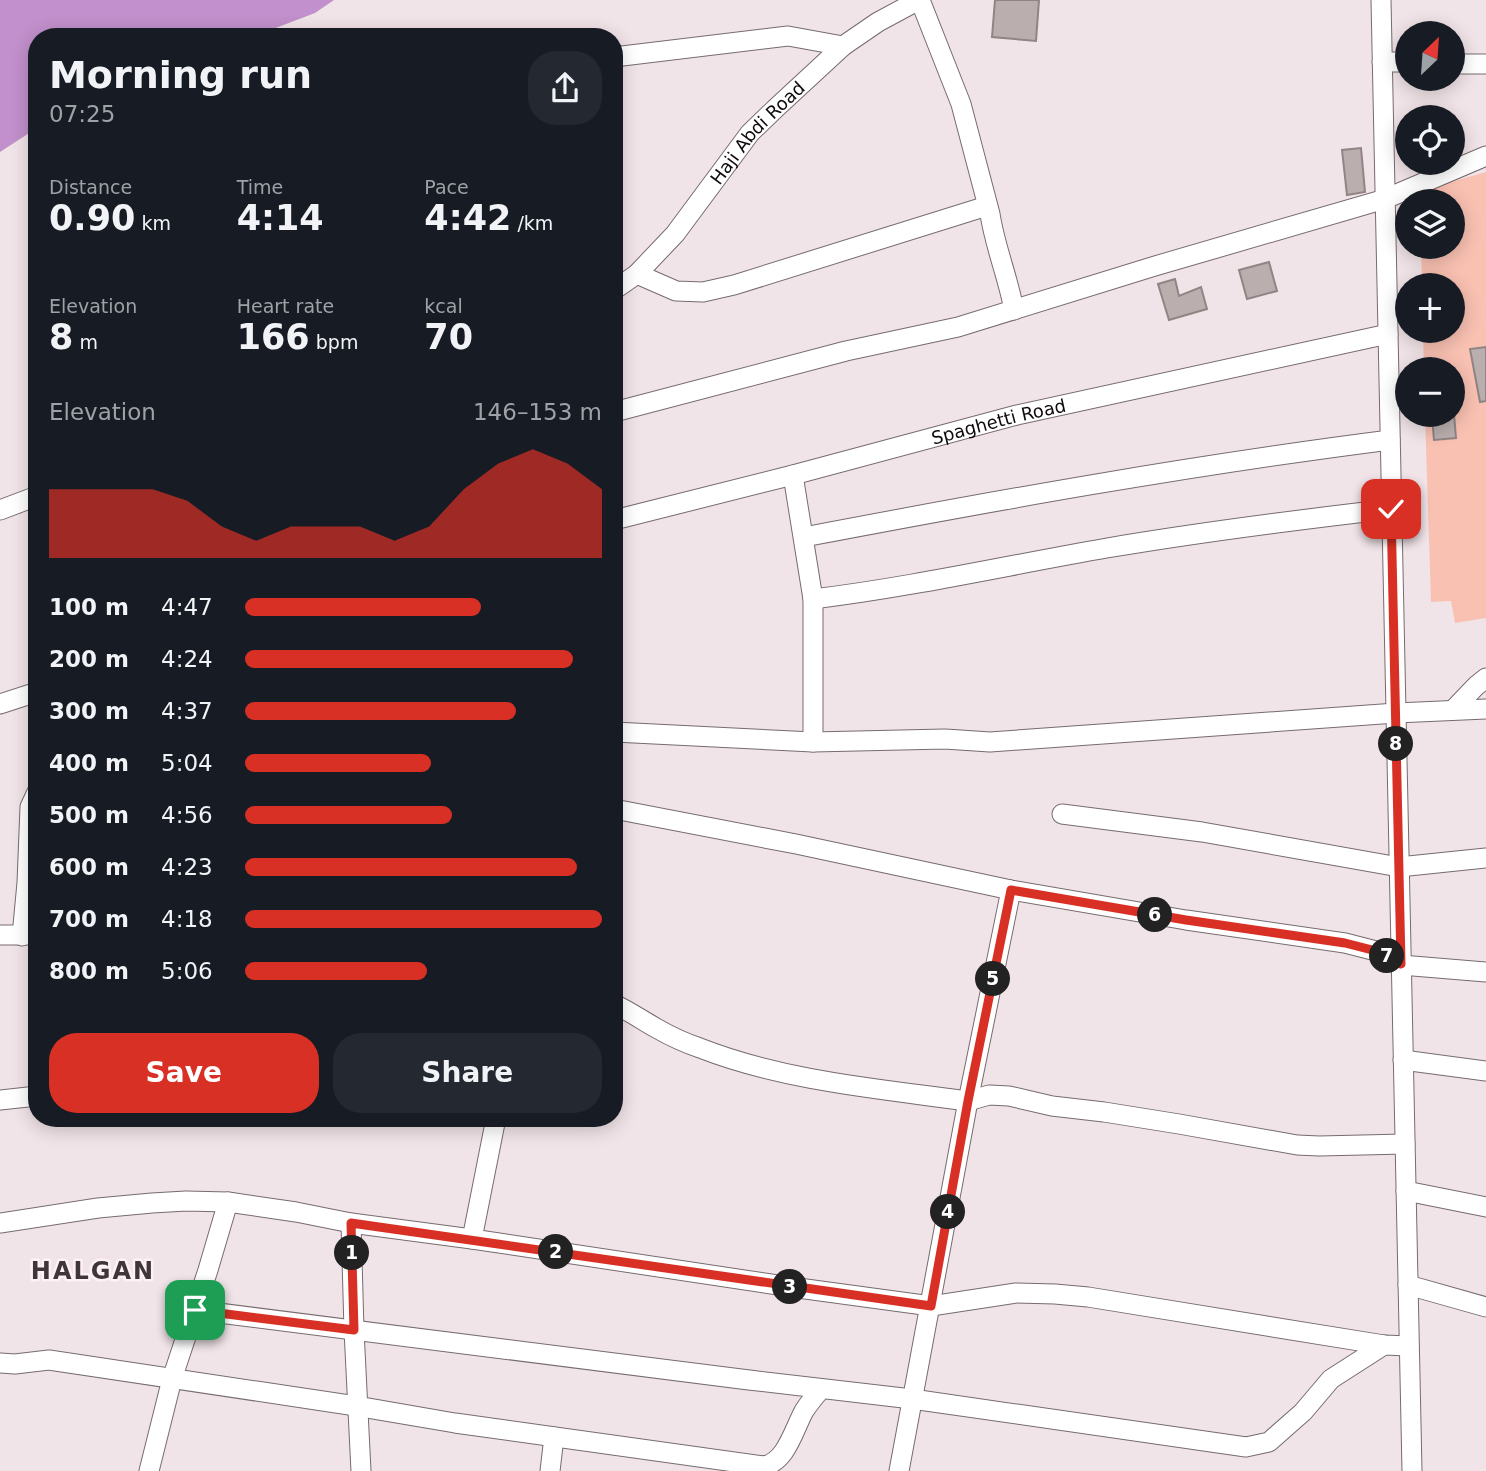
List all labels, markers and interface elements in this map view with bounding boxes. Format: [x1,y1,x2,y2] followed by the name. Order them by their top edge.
[1395,21,1465,91] north arrow
[1395,21,1465,427] map controls
[528,51,602,125] button: share
[49,53,312,97] text: Morning run
[705,77,809,188] street label: Haji Abdi Road
[49,101,115,127] text: 07:25
[1395,105,1465,175] button: locate
[49,176,132,198] text: Distance
[237,176,283,198] text: Time
[424,176,469,198] text: Pace
[1395,189,1465,259] button: layers
[49,198,135,238] text: 0.90
[237,198,324,238] text: 4:14
[424,198,511,238] text: 4:42
[135,212,171,234] text: km
[511,212,553,234] text: /km
[1395,273,1465,343] button: +
[49,295,137,317] text: Elevation
[237,295,334,317] text: Heart rate
[424,295,463,317] text: kcal
[49,317,73,357] text: 8
[237,317,310,357] text: 166
[424,317,473,357] text: 70
[73,331,98,353] text: m
[310,331,358,353] text: bpm
[1395,357,1465,427] button: −
[929,394,1068,448] street label: Spaghetti Road
[49,399,156,425] text: Elevation
[473,399,602,425] text: 146–153 m
[1361,479,1421,539] pin
[1372,490,1410,528] icon: check
[49,594,129,620] text: 100 m
[161,594,213,620] text: 4:47
[49,646,129,672] text: 200 m
[161,646,213,672] text: 4:24
[49,698,129,724] text: 300 m
[161,698,213,724] text: 4:37
[1378,726,1414,762] pin: 8
[1389,732,1402,754] text: 8
[49,750,129,776] text: 400 m
[161,750,213,776] text: 5:04
[49,802,129,828] text: 500 m
[161,802,213,828] text: 4:56
[49,854,129,880] text: 600 m
[161,854,213,880] text: 4:23
[1138,898,1172,932] pin: 6
[1148,903,1161,925] text: 6
[49,906,129,932] text: 700 m
[161,906,213,932] text: 4:18
[1370,939,1404,974] pin: 7
[1380,944,1393,966] text: 7
[49,958,129,984] text: 800 m
[161,958,213,984] text: 5:06
[976,962,1010,996] pin: 5
[986,967,999,989] text: 5
[49,1033,319,1113] button: Save
[333,1033,602,1113] button: Share
[930,1194,965,1230] pin: 4
[941,1200,954,1222] text: 4
[538,1234,574,1270] pin: 2
[334,1236,370,1270] pin: 1
[549,1240,562,1262] text: 2
[345,1241,358,1263] text: 1
[31,1257,155,1285] district label: HALGAN
[772,1270,808,1304] pin: 3
[783,1275,796,1297] text: 3
[165,1280,225,1340] pin
[176,1291,214,1329] icon: arrive

